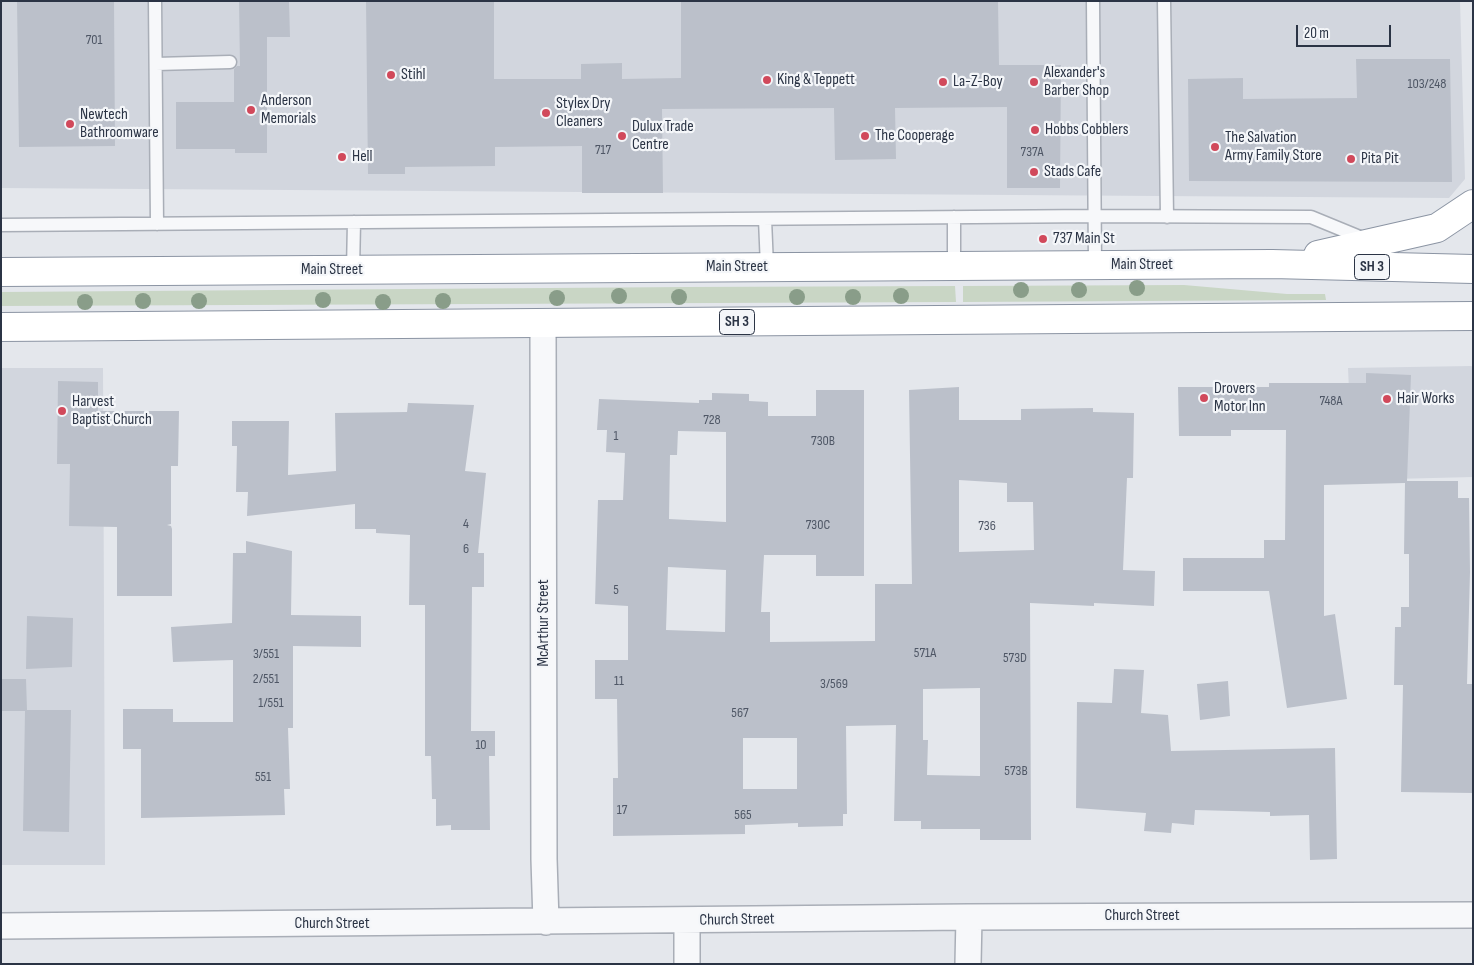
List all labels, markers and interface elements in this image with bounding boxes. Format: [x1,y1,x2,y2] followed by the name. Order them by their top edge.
[1299,15,1394,47] scale bar
[1304,24,1329,43] text: 20 m
[86,32,102,48] house number: 701
[1044,63,1109,101] place label: Alexander's Barber Shop
[401,65,426,85] place label: Stihl
[385,69,397,81] marker: Stihl
[777,70,855,90] place label: King & Teppett
[953,72,1003,92] place label: La-Z-Boy
[761,74,773,86] marker: King & Teppett
[937,76,949,88] marker: La-Z-Boy
[1028,76,1040,88] marker: Alexander's Barber Shop
[1408,76,1446,92] house number: 103/248
[261,91,316,129] place label: Anderson Memorials
[556,94,611,132] place label: Stylex Dry Cleaners
[245,104,257,116] marker: Anderson Memorials
[80,105,159,143] place label: Newtech Bathroomware
[540,107,552,119] marker: Stylex Dry Cleaners
[632,117,694,155] place label: Dulux Trade Centre
[64,118,76,130] marker: Newtech Bathroomware
[1045,120,1128,140] place label: Hobbs Cobblers
[1029,124,1041,136] marker: Hobbs Cobblers
[875,126,954,146] place label: The Cooperage
[1225,128,1322,166] place label: The Salvation Army Family Store
[616,130,628,142] marker: Dulux Trade Centre
[859,130,871,142] marker: The Cooperage
[1209,141,1221,153] marker: The Salvation Army Family Store
[595,142,611,158] house number: 717
[1021,144,1043,160] house number: 737A
[352,147,373,167] place label: Hell
[1361,149,1399,169] place label: Pita Pit
[336,151,348,163] marker: Hell
[1345,153,1357,165] marker: Pita Pit
[1044,162,1101,182] place label: Stads Cafe
[1028,166,1040,178] marker: Stads Cafe
[1053,229,1115,249] place label: 737 Main St
[1037,233,1049,245] marker: 737 Main St
[1354,254,1390,280] road number: SH 3
[1111,255,1173,275] street label: Main Street
[706,257,768,277] street label: Main Street
[301,260,363,280] street label: Main Street
[720,310,754,334] road number: SH 3
[1214,379,1266,417] place label: Drovers Motor Inn
[1397,389,1454,409] place label: Hair Works
[72,392,152,430] place label: Harvest Baptist Church
[1198,392,1210,404] marker: Drovers Motor Inn
[1320,393,1342,409] house number: 748A
[1381,393,1393,405] marker: Hair Works
[56,405,68,417] marker: Harvest Baptist Church
[703,412,721,428] house number: 728
[614,428,618,444] house number: 1
[811,433,835,449] house number: 730B
[463,516,469,532] house number: 4
[806,517,830,533] house number: 730C
[978,518,996,534] house number: 736
[463,541,469,557] house number: 6
[534,579,554,667] street label: McArthur Street
[613,582,619,598] house number: 5
[914,645,936,661] house number: 571A
[253,646,279,662] house number: 3/551
[1003,650,1027,666] house number: 573D
[253,671,279,687] house number: 2/551
[614,673,624,689] house number: 11
[820,676,848,692] house number: 3/569
[258,695,284,711] house number: 1/551
[731,705,749,721] house number: 567
[475,737,487,753] house number: 10
[1004,763,1028,779] house number: 573B
[255,769,271,785] house number: 551
[617,802,627,818] house number: 17
[734,807,752,823] house number: 565
[1104,906,1180,926] street label: Church Street
[699,910,775,930] street label: Church Street
[294,914,370,934] street label: Church Street

